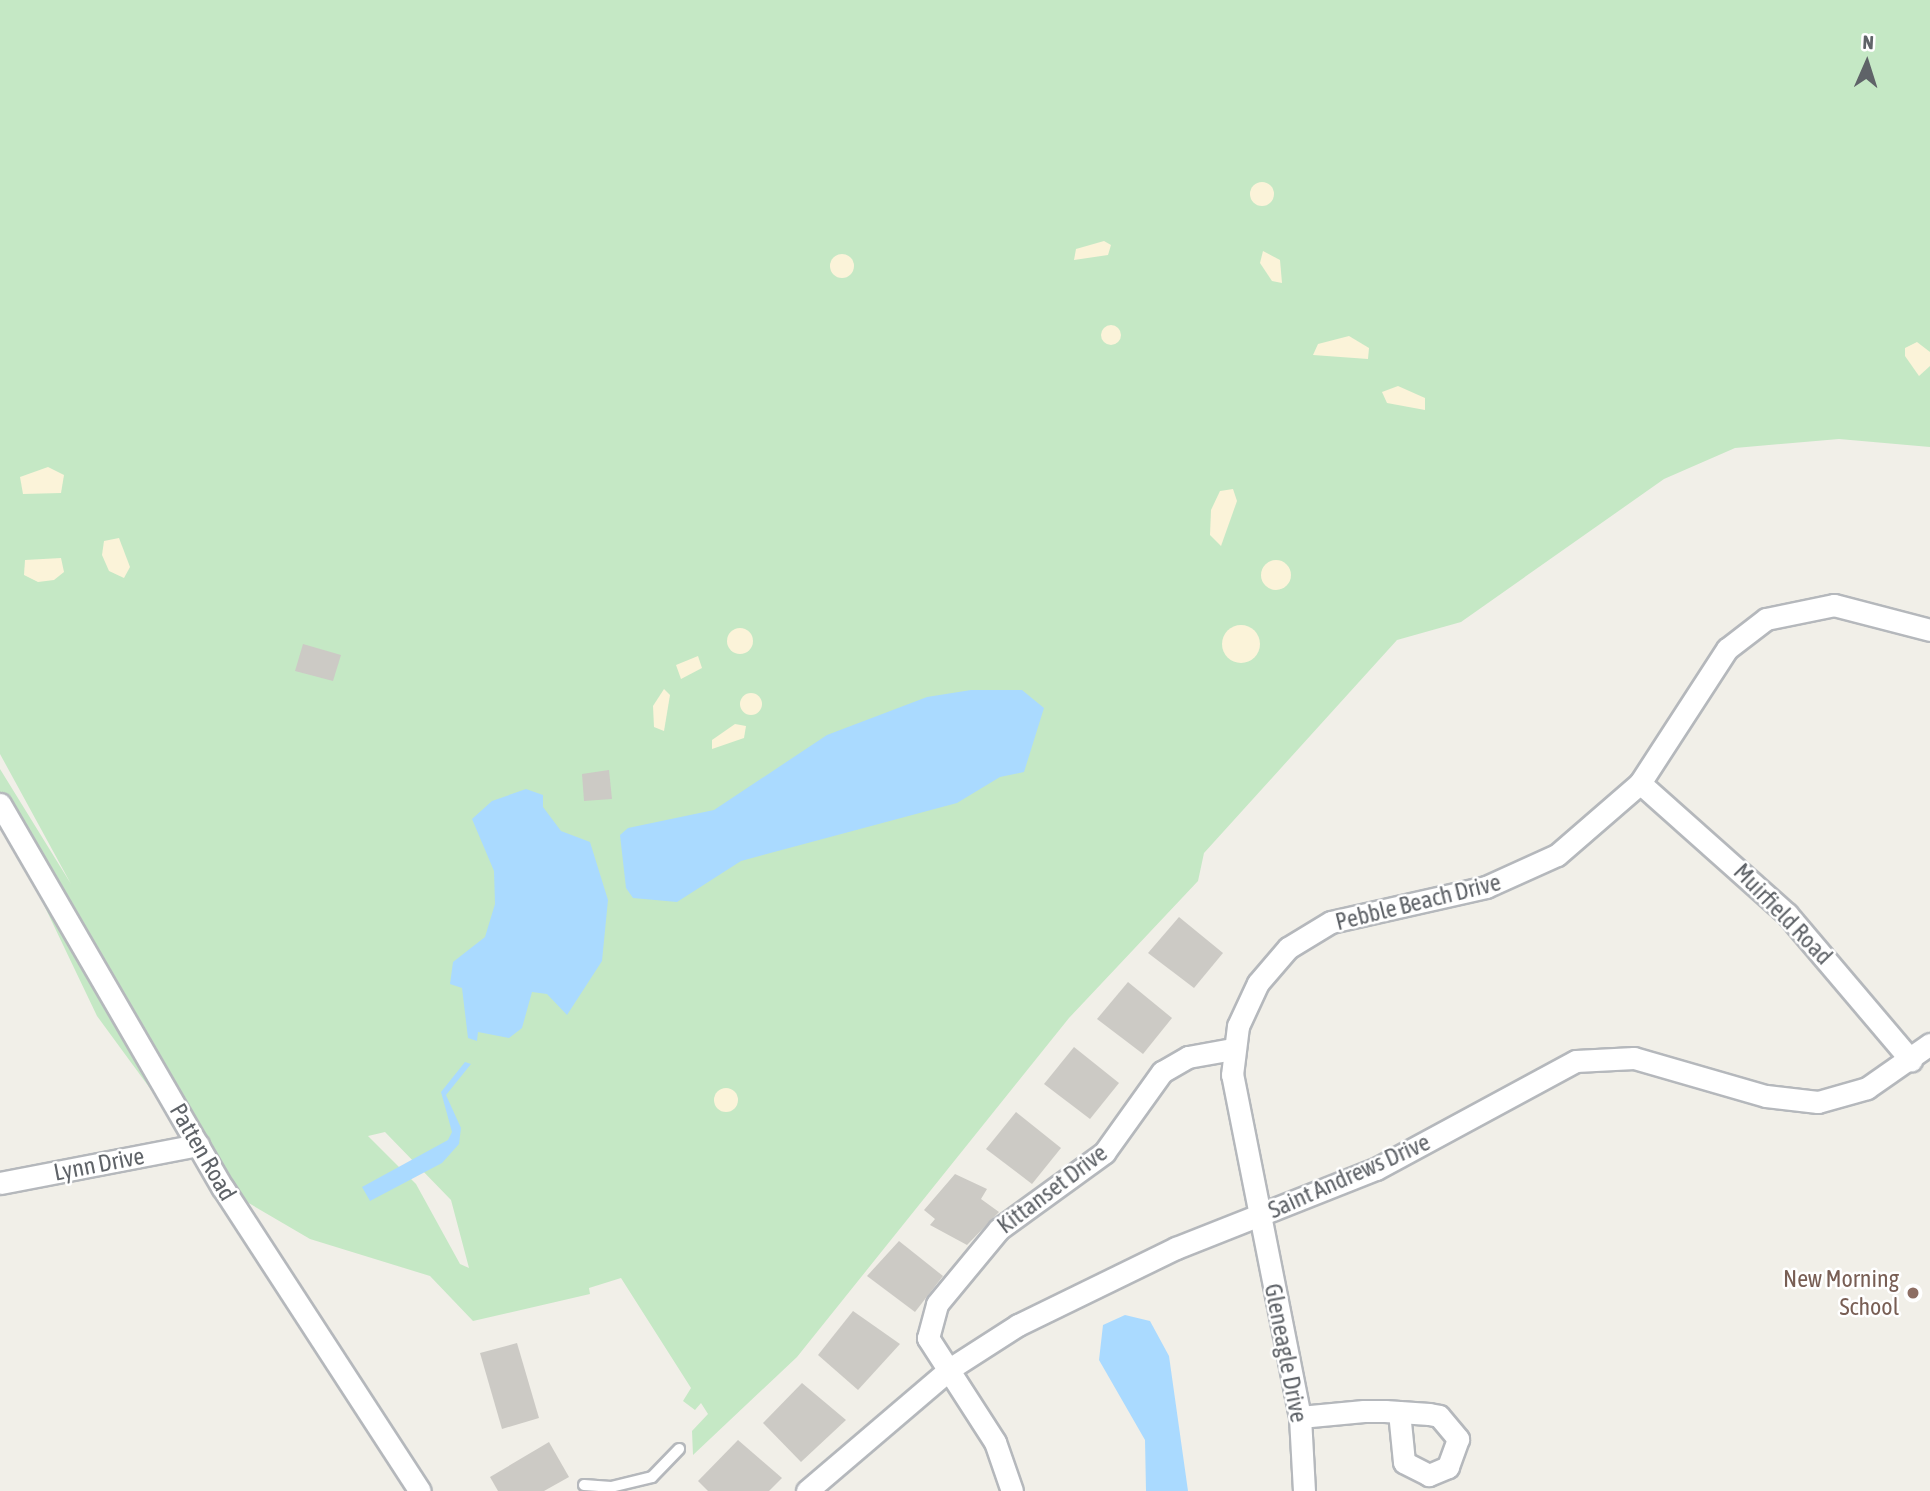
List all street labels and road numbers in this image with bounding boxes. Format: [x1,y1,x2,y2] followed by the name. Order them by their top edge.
[1728,857,1838,971] street label: Muirfield Road
[1332,868,1504,936] street label: Pebble Beach Drive
[164,1098,242,1206] street label: Patten Road
[1264,1128,1434,1224] street label: Saint Andrews Drive
[991,1138,1113,1240] street label: Kittanset Drive
[51,1141,147,1187] street label: Lynn Drive
[1258,1281,1314,1425] street label: Gleneagle Drive

